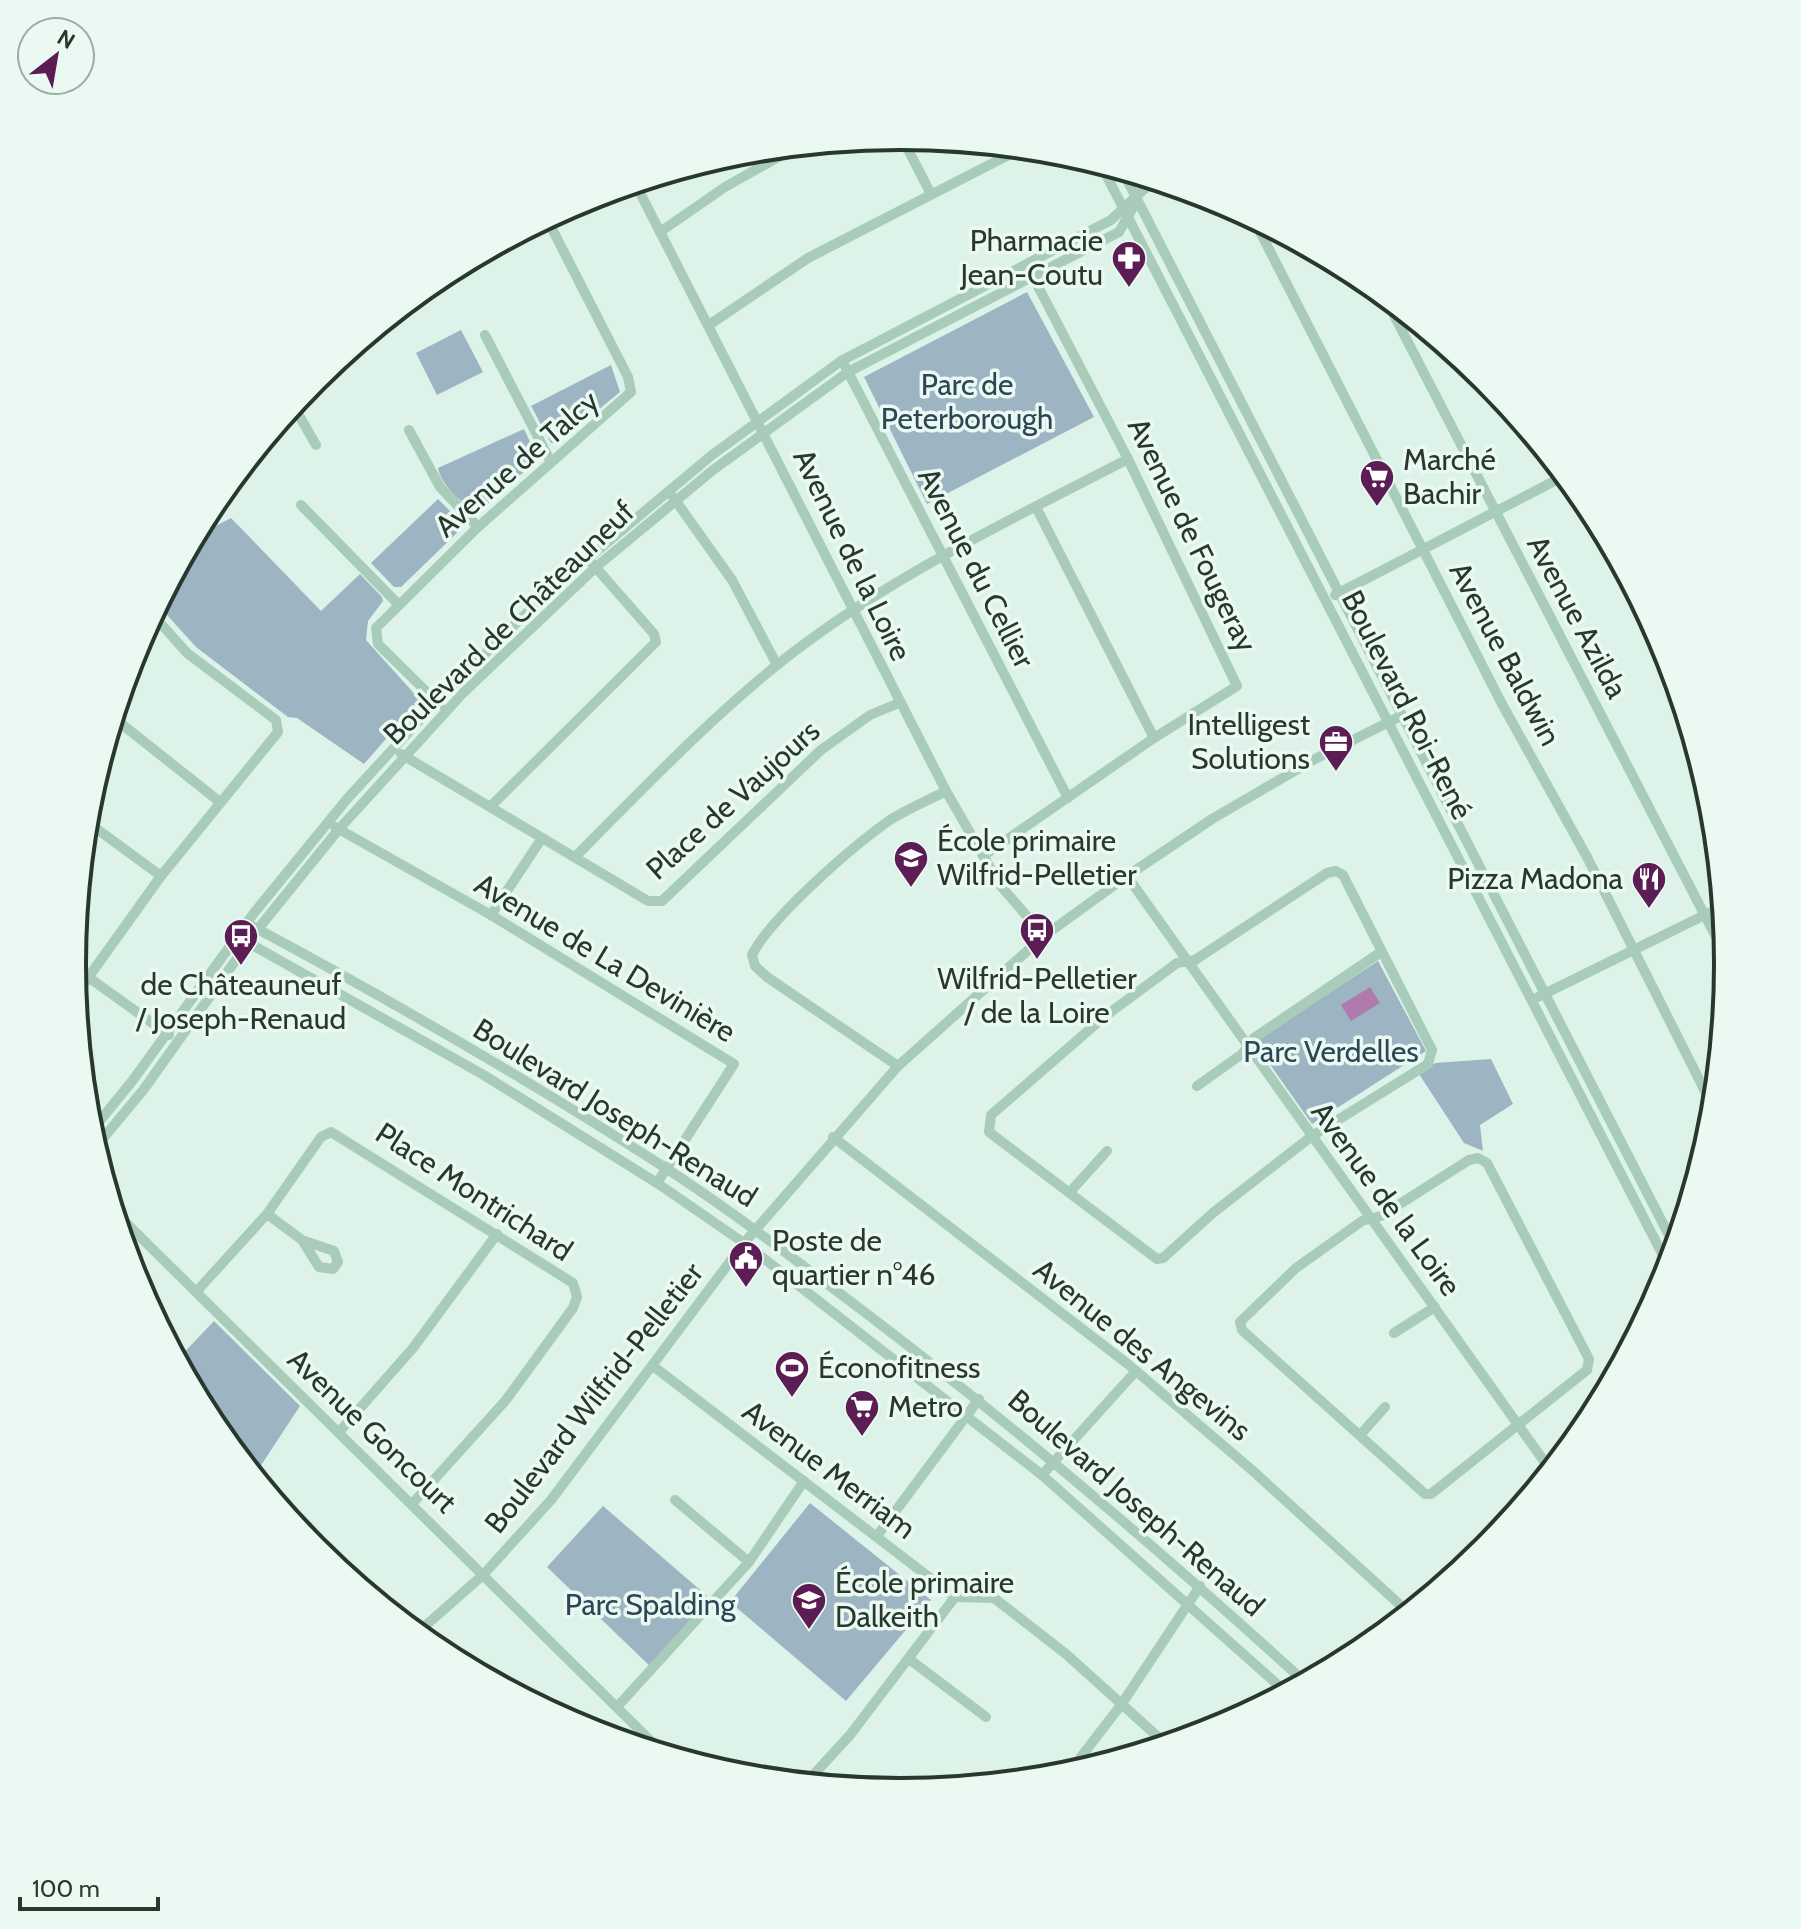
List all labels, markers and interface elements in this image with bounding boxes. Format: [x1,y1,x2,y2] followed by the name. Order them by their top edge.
[16,16,96,96] north arrow
[52,24,80,55] text: N
[959,222,1103,293] place label: Pharmacie Jean-Coutu
[1110,239,1148,289] pharmacy icon: Pharmacie Jean-Coutu
[881,366,1053,437] park label: Parc de Peterborough
[427,382,606,545] street label: Avenue de Talcy
[1120,412,1265,658] street label: Avenue de Fougeray
[1403,441,1496,512] place label: Marché Bachir
[785,443,920,667] street label: Avenue de la Loire
[1358,458,1396,508] supermarket icon: Marché Bachir
[910,461,1043,675] street label: Avenue du Cellier
[375,493,642,752] street label: Boulevard de Châteauneuf
[1519,529,1636,705] street label: Avenue Azilda
[1442,556,1569,752] street label: Avenue Baldwin
[1334,584,1481,825] street label: Boulevard Roi-René
[1187,706,1310,777] place label: Intelligest Solutions
[638,712,827,887] street label: Place de Vaujours
[1317,723,1355,773] office icon: Intelligest Solutions
[937,822,1137,893] place label: École primaire Wilfrid-Pelletier
[892,839,930,889] school or university icon: École primaire Wilfrid-Pelletier
[1447,860,1624,897] place label: Pizza Madona
[1630,860,1668,910] restaurant icon: Pizza Madona
[468,865,742,1050] street label: Avenue de La Devinière
[1018,911,1056,961] bus stop icon: Wilfrid-Pelletier / de la Loire
[222,917,260,967] bus stop icon: de Châteauneuf / Joseph-Renaud
[937,960,1137,1031] place label: Wilfrid-Pelletier / de la Loire
[135,966,346,1037] place label: de Châteauneuf / Joseph-Renaud
[467,1010,764,1215] street label: Boulevard Joseph-Renaud
[1243,1033,1419,1070] park label: Parc Verdelles
[1304,1094,1469,1303] street label: Avenue de la Loire
[369,1114,580,1269] street label: Place Montrichard
[772,1222,935,1293] place label: Poste de quartier n°46
[727,1239,765,1289] public building icon: Poste de quartier n°46
[1026,1251,1258,1449] street label: Avenue des Angevins
[476,1255,711,1540] street label: Boulevard Wilfrid-Pelletier
[280,1341,464,1520] street label: Avenue Goncourt
[773,1349,811,1399] sports icon: Éconofitness
[818,1349,981,1386] place label: Éconofitness
[1001,1381,1272,1624] street label: Boulevard Joseph-Renaud
[843,1388,881,1438] supermarket icon: Metro
[888,1388,963,1425] place label: Metro
[735,1392,923,1547] street label: Avenue Merriam
[835,1564,1014,1635] place label: École primaire Dalkeith
[790,1581,828,1631] school or university icon: École primaire Dalkeith
[565,1586,736,1623] park label: Parc Spalding
[20,1861,158,1911] scale bar
[32,1874,100,1903] text: 100 m

